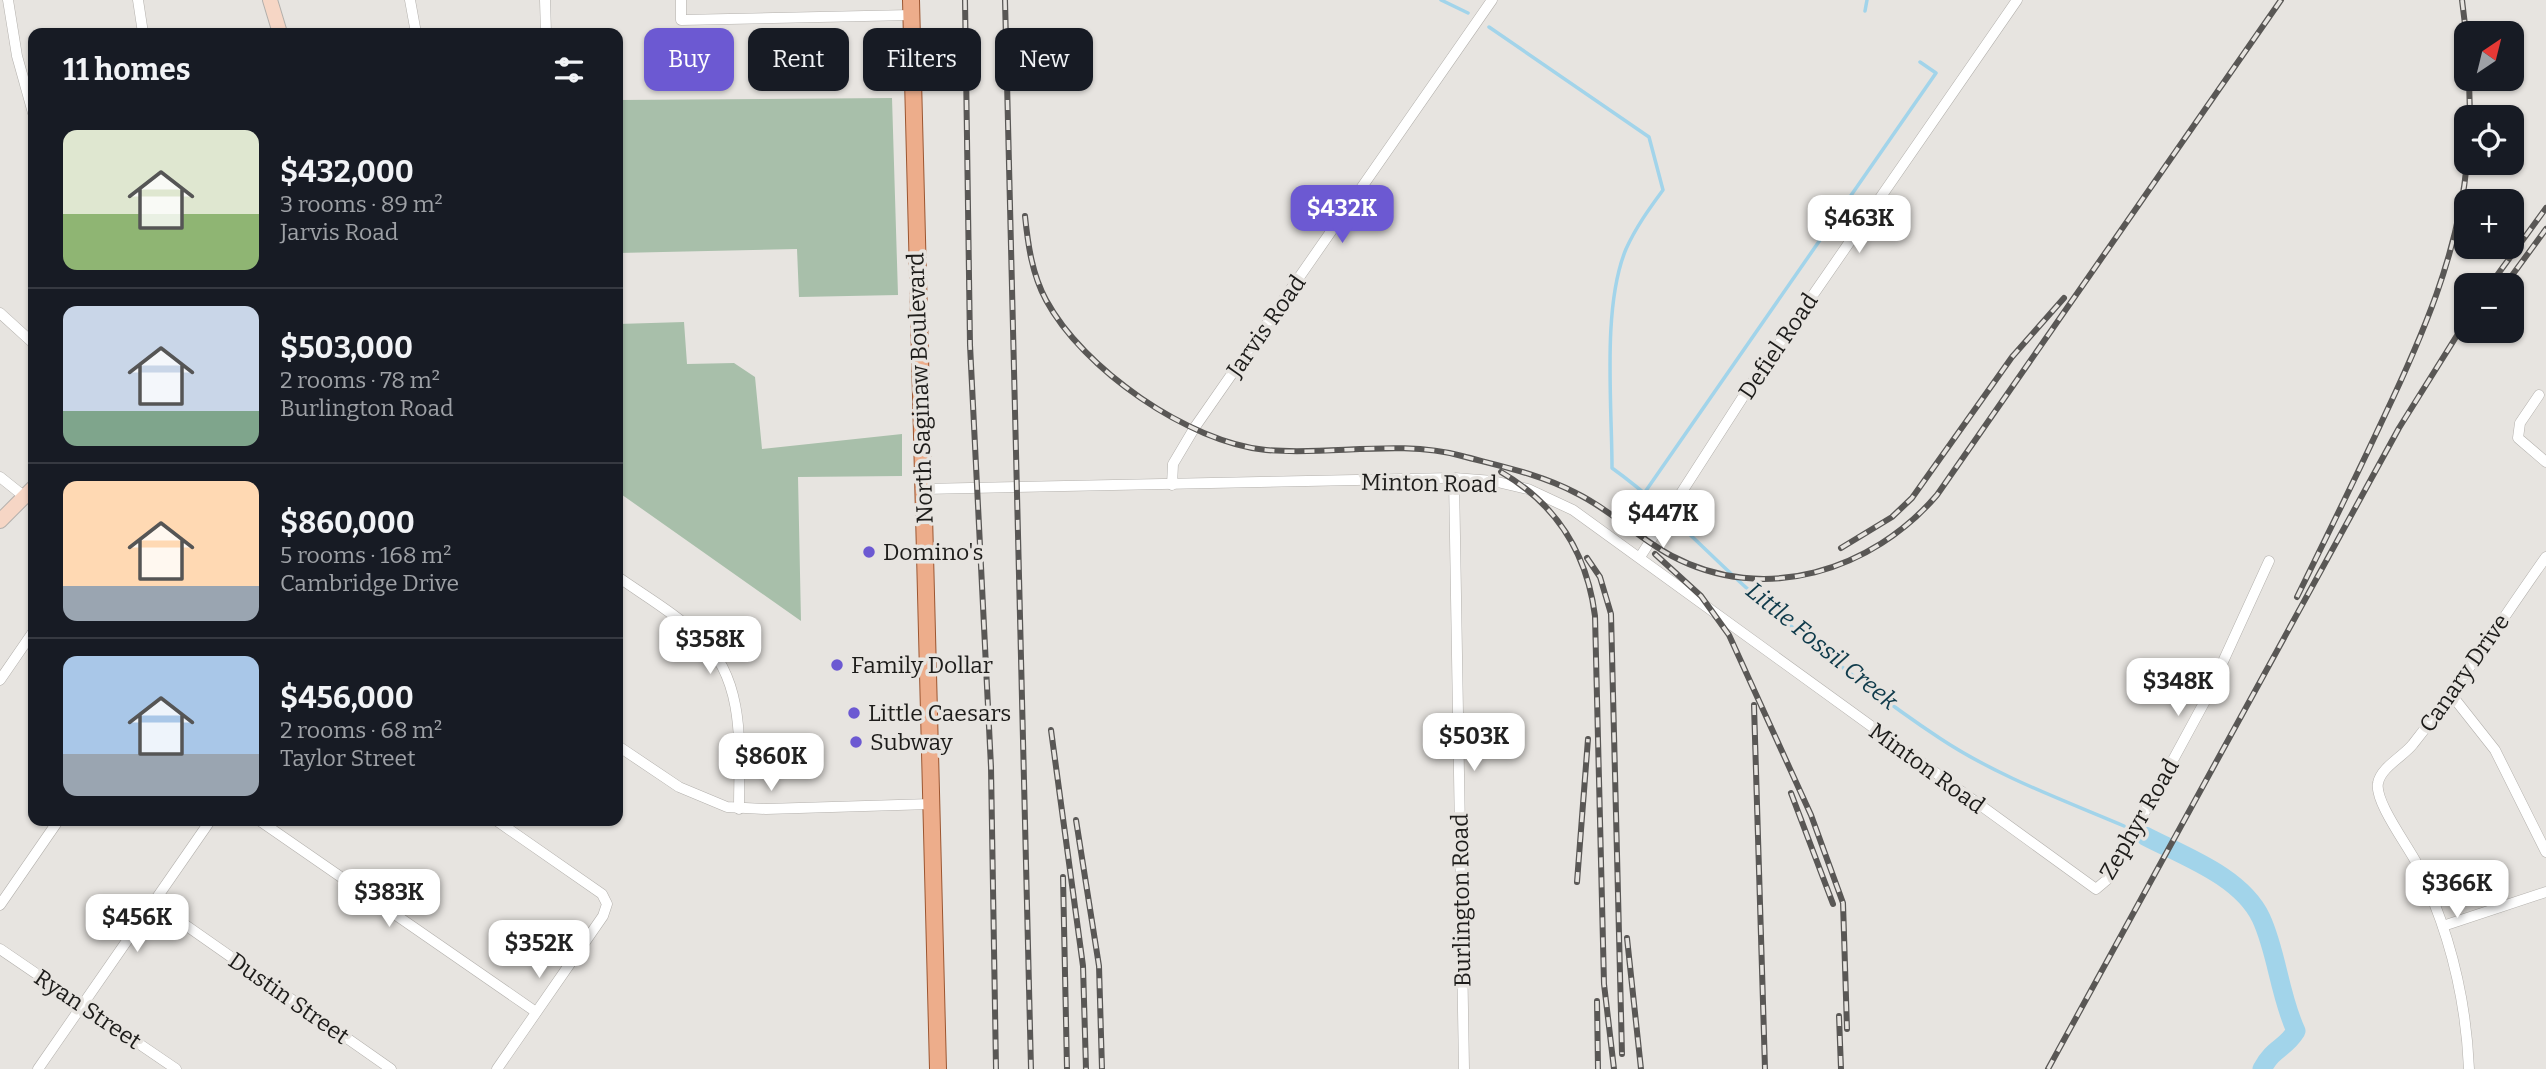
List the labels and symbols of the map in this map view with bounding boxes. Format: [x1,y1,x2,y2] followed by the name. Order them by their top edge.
[2454,21,2524,91] north arrow
[1293,186,1391,245] pin: $432K
[1810,196,1908,255] pin: $463K
[901,252,939,524] street label: North Saginaw Boulevard
[1220,269,1312,383] street label: Jarvis Road
[1732,287,1824,404] street label: Defiel Road
[1361,468,1498,498] street label: Minton Road
[1614,490,1712,550] pin: $447K
[883,538,983,566] place label: Domino's
[861,544,877,560] marker: Domino's
[1741,576,1904,716] water label: Little Fossil Creek
[2413,608,2515,738] street label: Canary Drive
[661,616,759,676] pin: $358K
[851,651,993,679] place label: Family Dollar
[829,657,845,673] marker: Family Dollar
[2129,658,2227,718] pin: $348K
[868,699,1011,727] place label: Little Caesars
[846,705,862,721] marker: Little Caesars
[1425,714,1523,773] pin: $503K
[1864,717,1991,820] street label: Minton Road
[870,728,953,756] place label: Subway
[722,734,820,793] pin: $860K
[848,734,864,750] marker: Subway
[2093,753,2185,884] street label: Zephyr Road
[1445,813,1477,987] street label: Burlington Road
[2408,860,2506,920] pin: $366K
[340,870,438,929] pin: $383K
[88,894,186,954] pin: $456K
[490,920,588,980] pin: $352K
[223,946,355,1050] street label: Dustin Street
[29,963,147,1055] street label: Ryan Street

